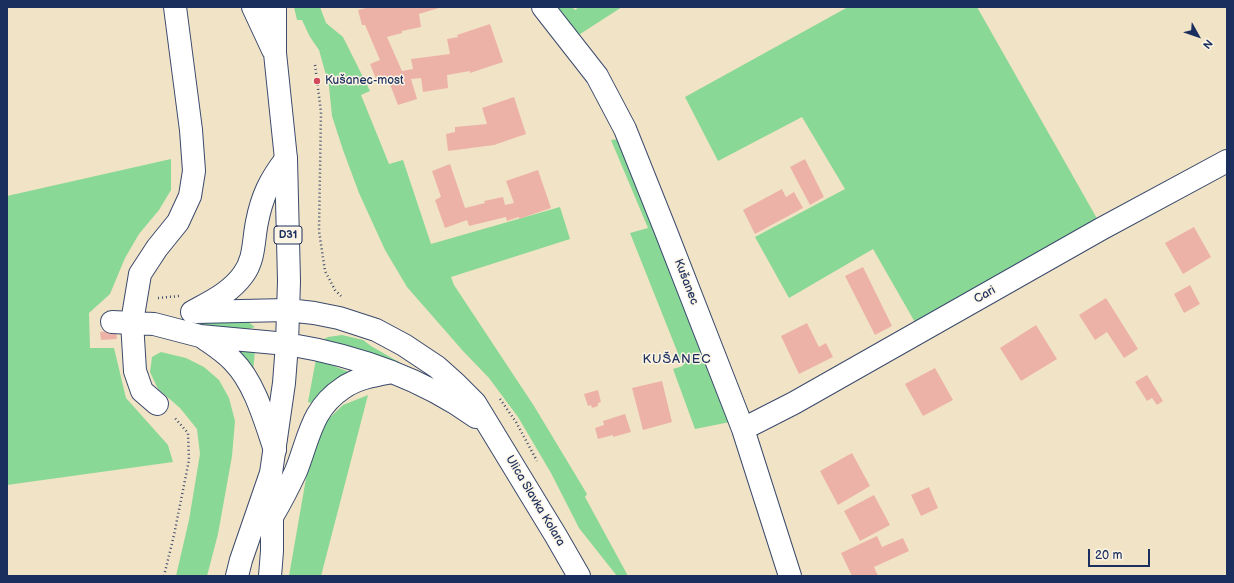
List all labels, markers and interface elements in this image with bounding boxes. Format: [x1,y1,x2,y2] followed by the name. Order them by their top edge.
[1178,16,1218,56] north arrow
[1200,37,1215,51] text: N
[325,74,404,88] place label: Kušanec-most
[312,76,322,86] marker: Kušanec-most
[274,226,302,244] road number: D31
[671,257,701,307] street label: Kušanec
[972,283,998,307] street label: Cari
[643,352,711,368] district label: KUŠANEC
[502,453,568,549] street label: Ulica Slavka Kolara
[1090,541,1152,567] scale bar
[1095,548,1122,563] text: 20 m

